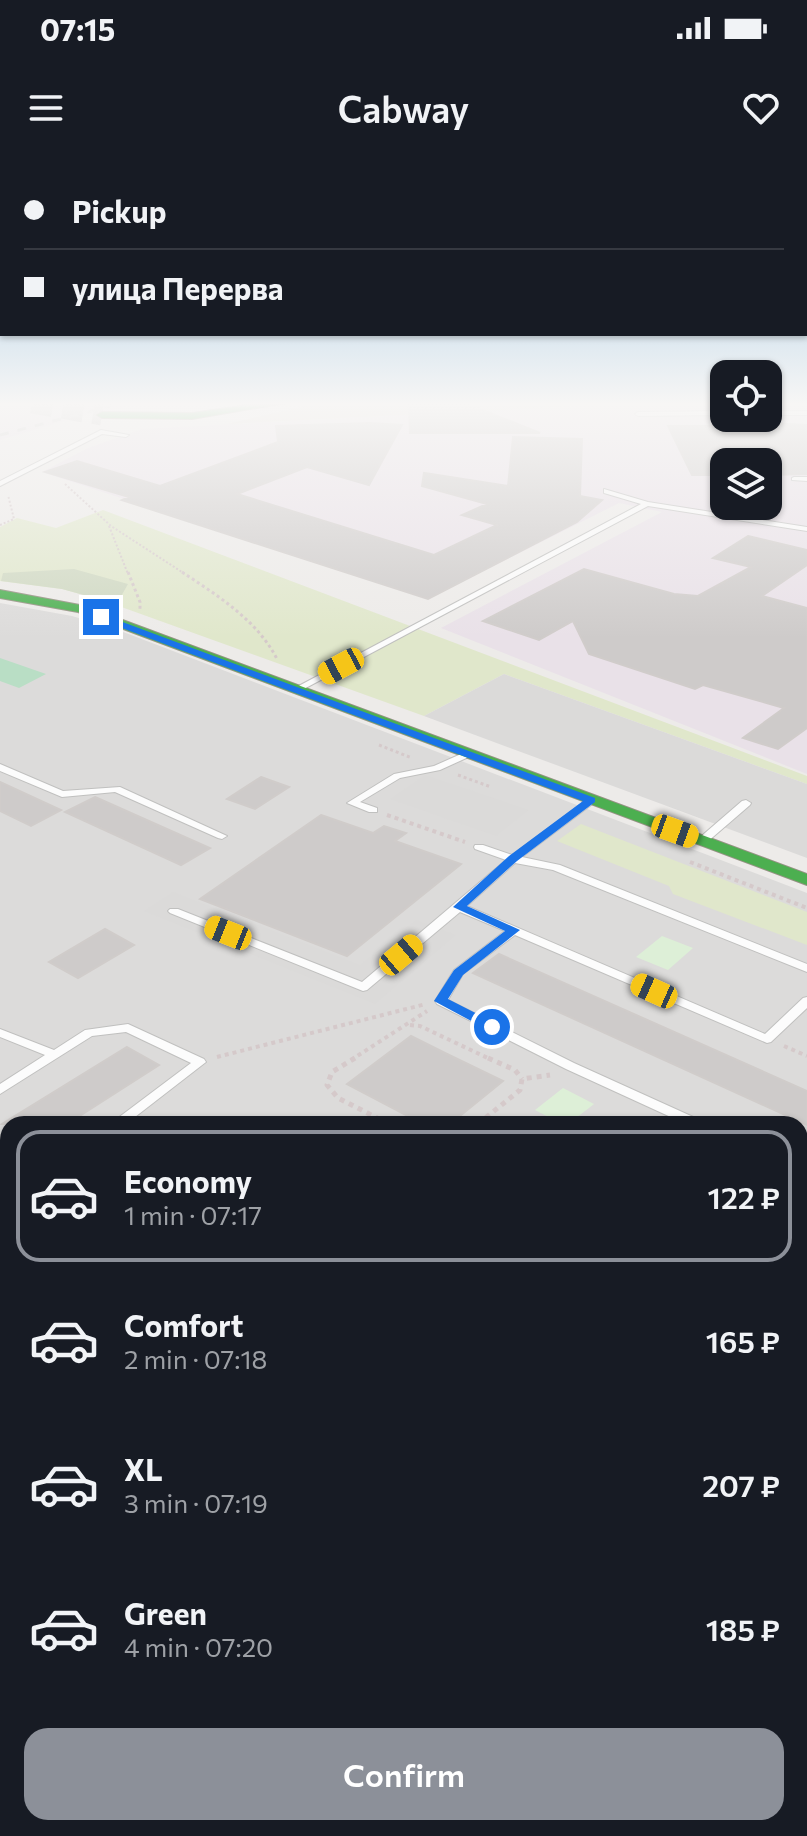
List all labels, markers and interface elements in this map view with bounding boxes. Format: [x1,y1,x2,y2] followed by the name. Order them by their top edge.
[40,10,115,47] text: 07:15
[24,86,68,130] icon: menu
[338,86,469,130] text: Cabway
[739,86,783,130] icon: heart
[72,192,166,229] text: Pickup
[72,269,283,306] text: улица Перерва
[710,360,782,520] map controls
[710,360,782,432] button: locate
[710,448,782,520] button: layers
[83,599,119,635] route end
[314,644,368,688] car
[648,812,702,850] car
[201,913,255,953] car
[375,930,427,980] car
[627,970,681,1012] car
[474,1009,510,1045] route start
[28,1160,100,1232] icon: car
[124,1162,252,1199] text: Economy
[708,1178,780,1215] text: 122 ₽
[124,1199,262,1230] text: 1 min · 07:17
[28,1304,100,1376] icon: car
[124,1306,243,1343] text: Comfort
[706,1322,780,1359] text: 165 ₽
[124,1343,267,1374] text: 2 min · 07:18
[28,1448,100,1520] icon: car
[124,1450,163,1487] text: XL
[702,1466,780,1503] text: 207 ₽
[124,1487,268,1518] text: 3 min · 07:19
[28,1592,100,1664] icon: car
[124,1594,207,1631] text: Green
[706,1610,780,1647] text: 185 ₽
[124,1631,273,1662] text: 4 min · 07:20
[24,1728,784,1820] button: Confirm

